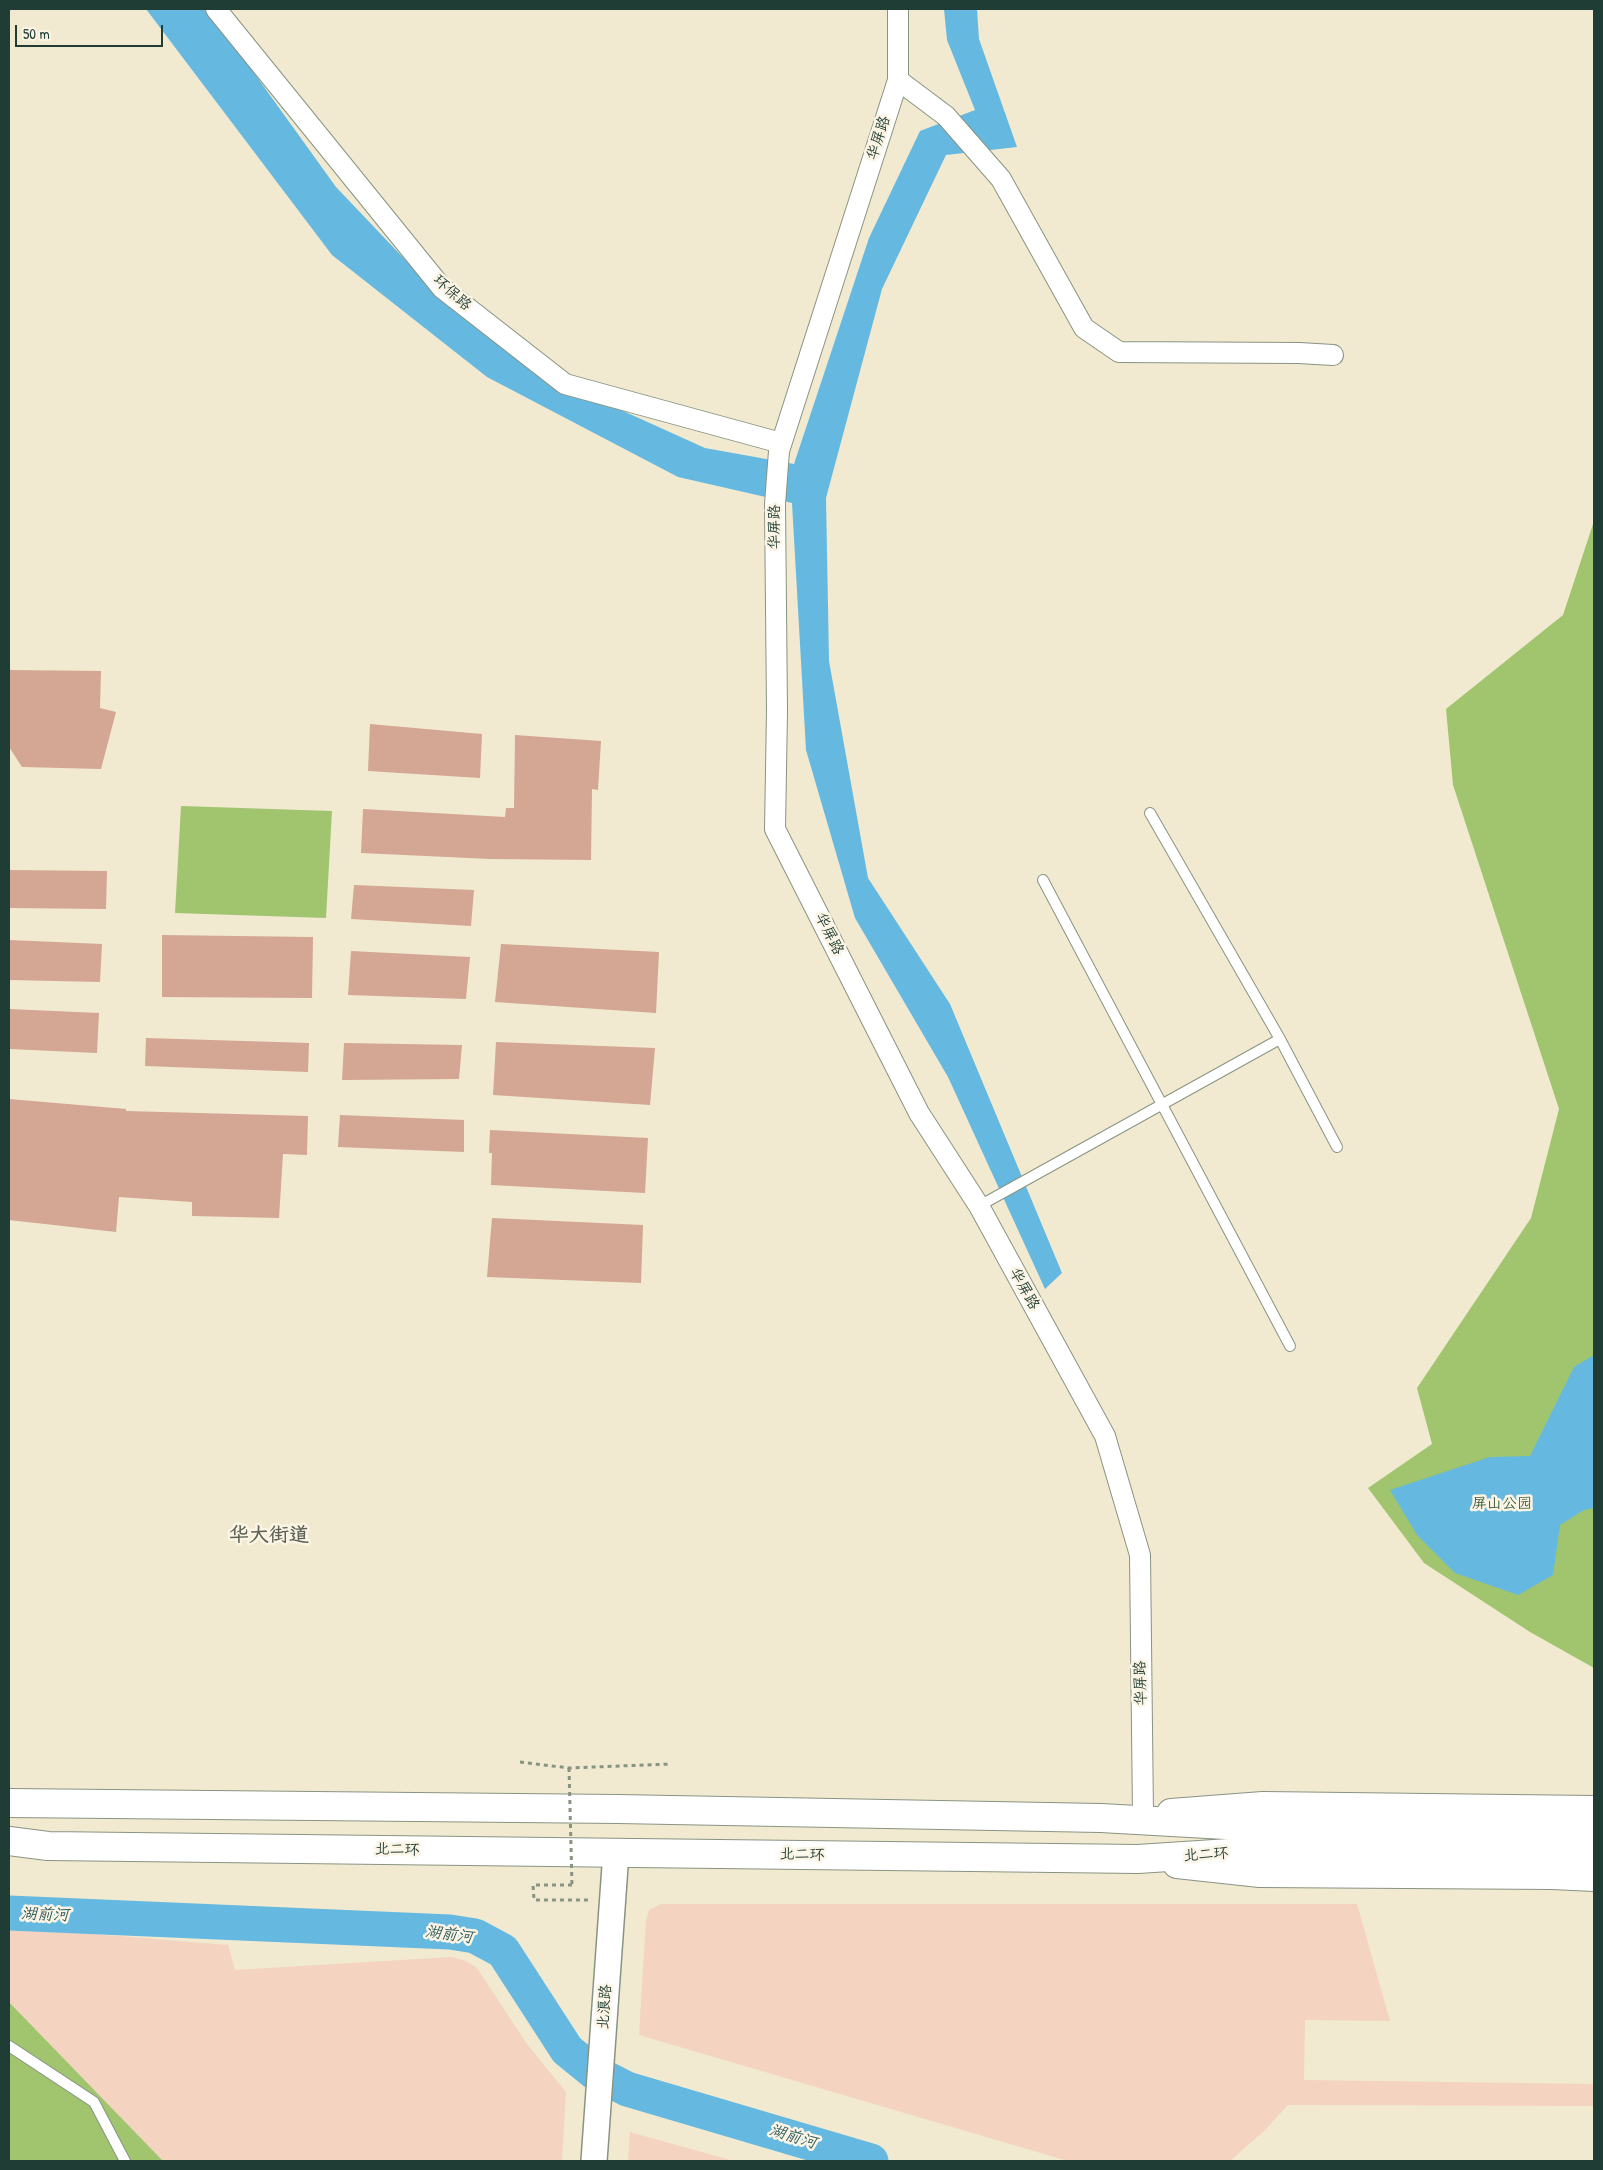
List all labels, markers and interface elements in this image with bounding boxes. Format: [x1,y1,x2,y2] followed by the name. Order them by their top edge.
[18,15,165,47] scale bar
[23,23,50,44] text: 50 m
[863,114,895,162] street label: 华屏路
[429,271,475,315] street label: 环保路
[766,505,784,549] street label: 华屏路
[811,910,847,958] street label: 华屏路
[1005,1265,1043,1313] street label: 华屏路
[1472,1495,1532,1513] park label: 屏山公园
[229,1524,309,1548] district label: 华大街道
[1132,1660,1150,1706] street label: 华屏路
[374,1841,420,1859] street label: 北二环
[1183,1844,1229,1866] street label: 北二环
[779,1846,825,1864] street label: 北二环
[21,1905,69,1925] water label: 湖前河
[424,1922,474,1948] water label: 湖前河
[594,1984,616,2030] street label: 北浪路
[767,2121,819,2153] water label: 湖前河

